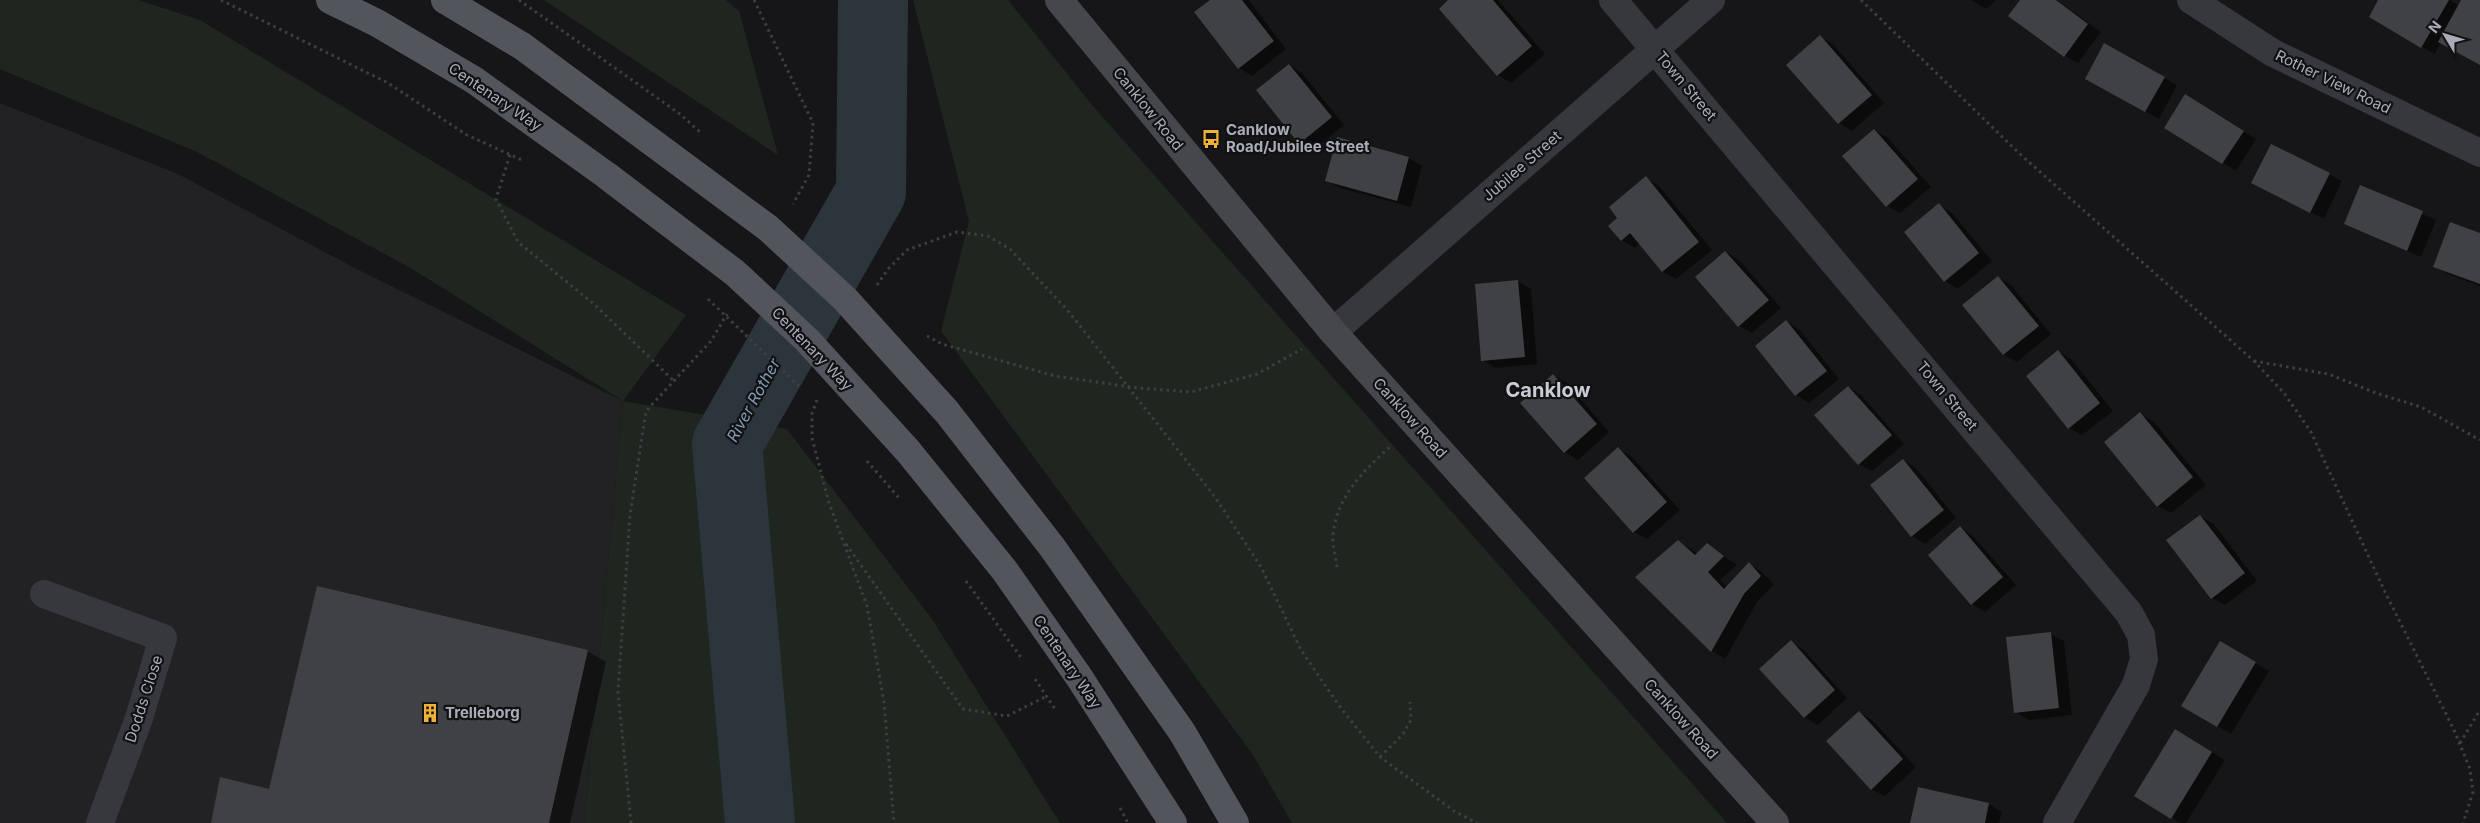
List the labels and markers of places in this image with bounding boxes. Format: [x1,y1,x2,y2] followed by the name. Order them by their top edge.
[1226,120,1370,156] place label: Canklow Road/Jubilee Street
[1200,128,1222,150] bus stop icon: Canklow Road/Jubilee Street
[419,702,441,724] building icon: Trelleborg
[445,703,520,722] place label: Trelleborg

